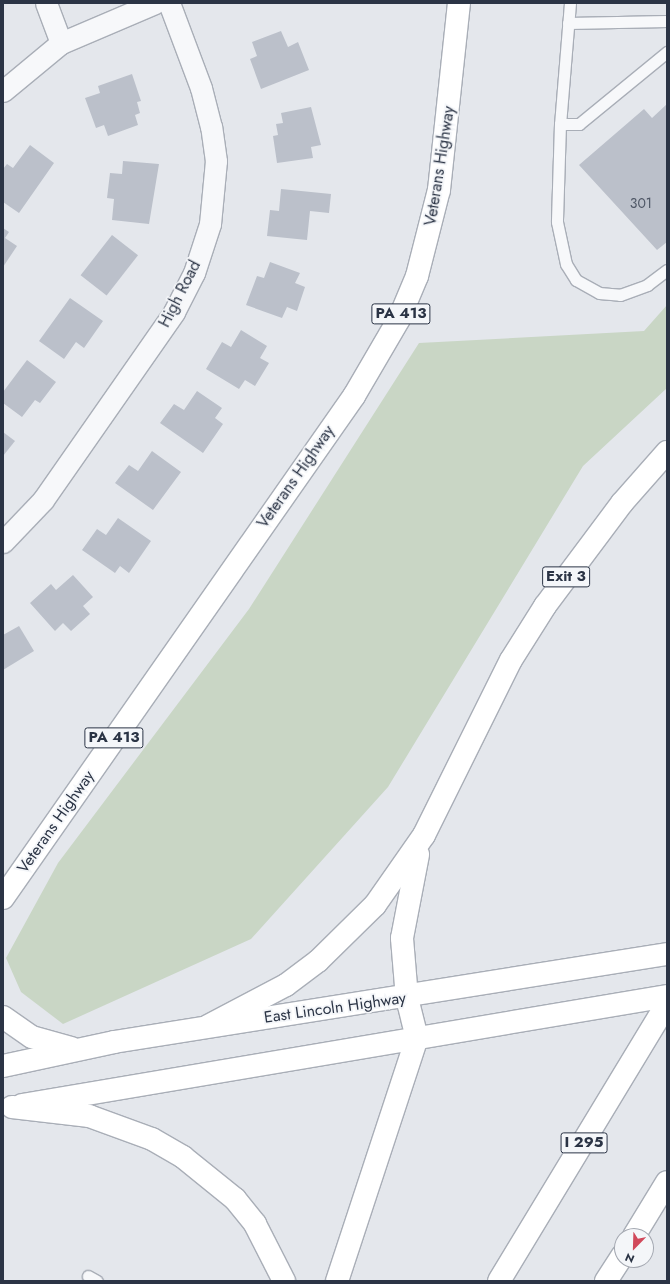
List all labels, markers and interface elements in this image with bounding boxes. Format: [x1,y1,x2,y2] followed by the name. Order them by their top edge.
[421,105,459,227] street label: Veterans Highway
[630,195,652,211] house number: 301
[155,257,205,331] street label: High Road
[371,301,431,327] road number: PA 413
[253,422,339,532] street label: Veterans Highway
[542,564,590,590] road number: Exit 3
[84,725,144,751] road number: PA 413
[13,767,99,877] street label: Veterans Highway
[263,989,407,1027] street label: East Lincoln Highway
[560,1130,608,1156] road number: I 295
[614,1228,654,1268] north arrow
[623,1249,637,1267] text: N

